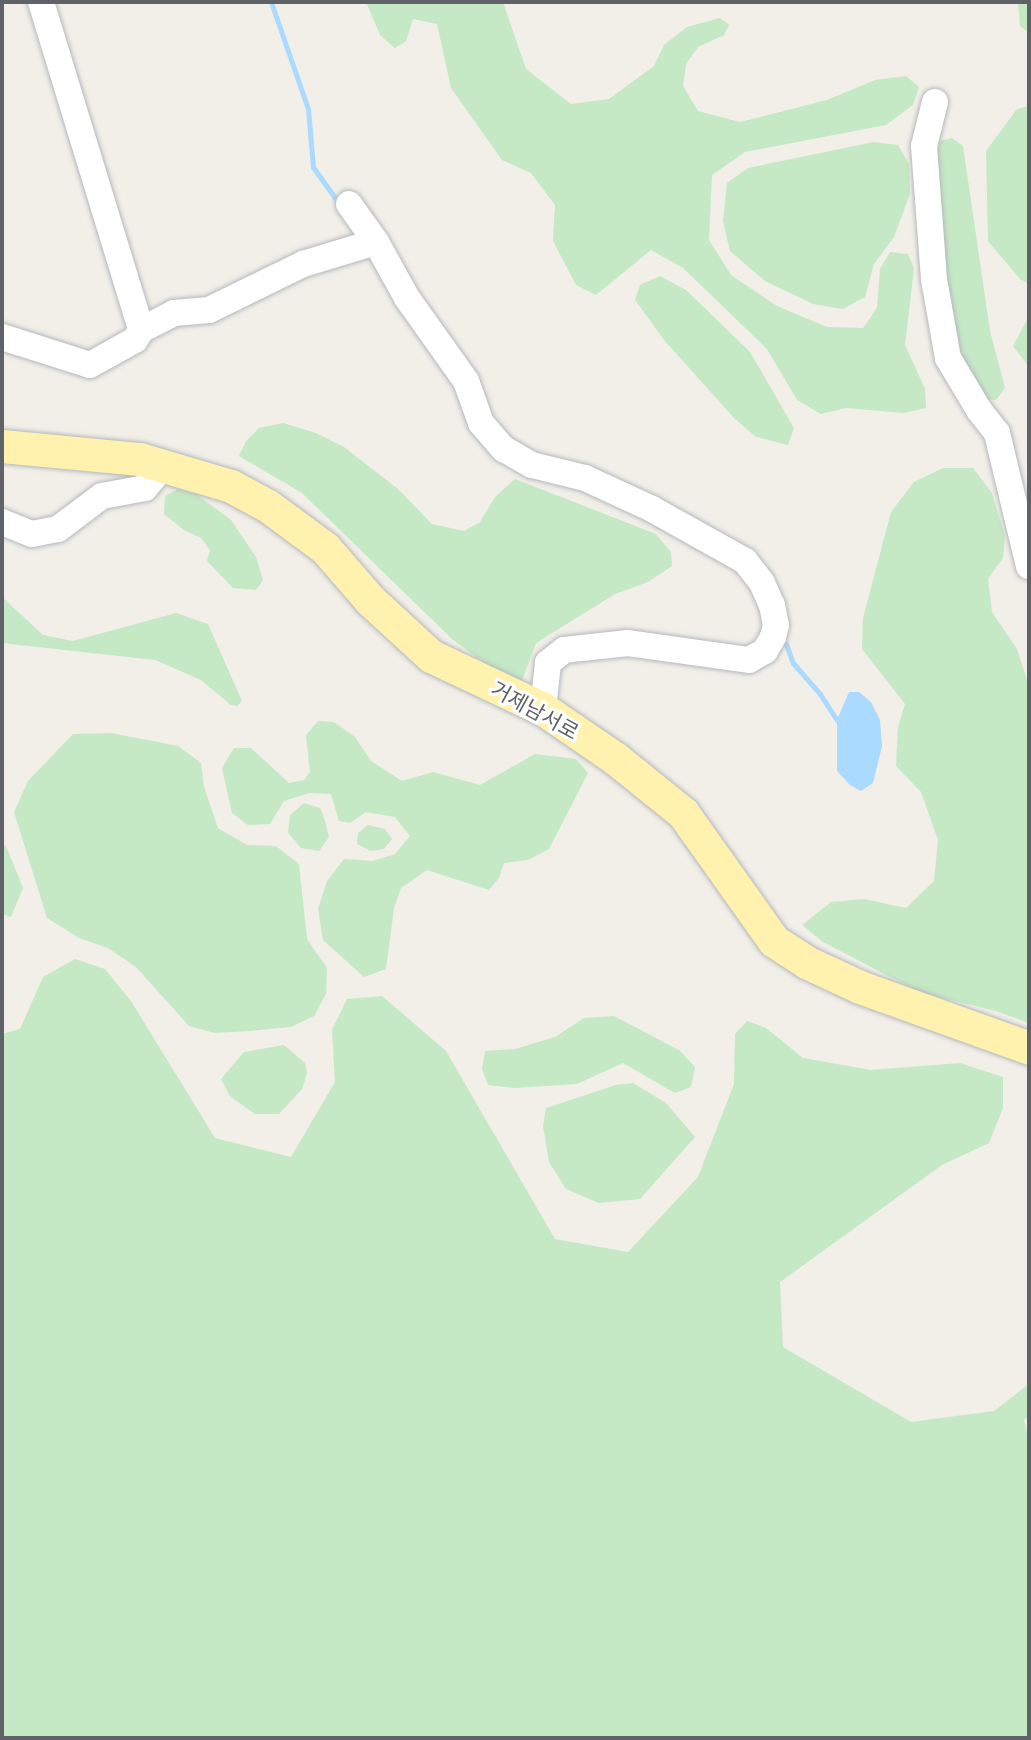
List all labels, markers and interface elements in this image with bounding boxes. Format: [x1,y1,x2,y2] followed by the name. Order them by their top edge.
[487,676,583,744] street label: 거제남서로

